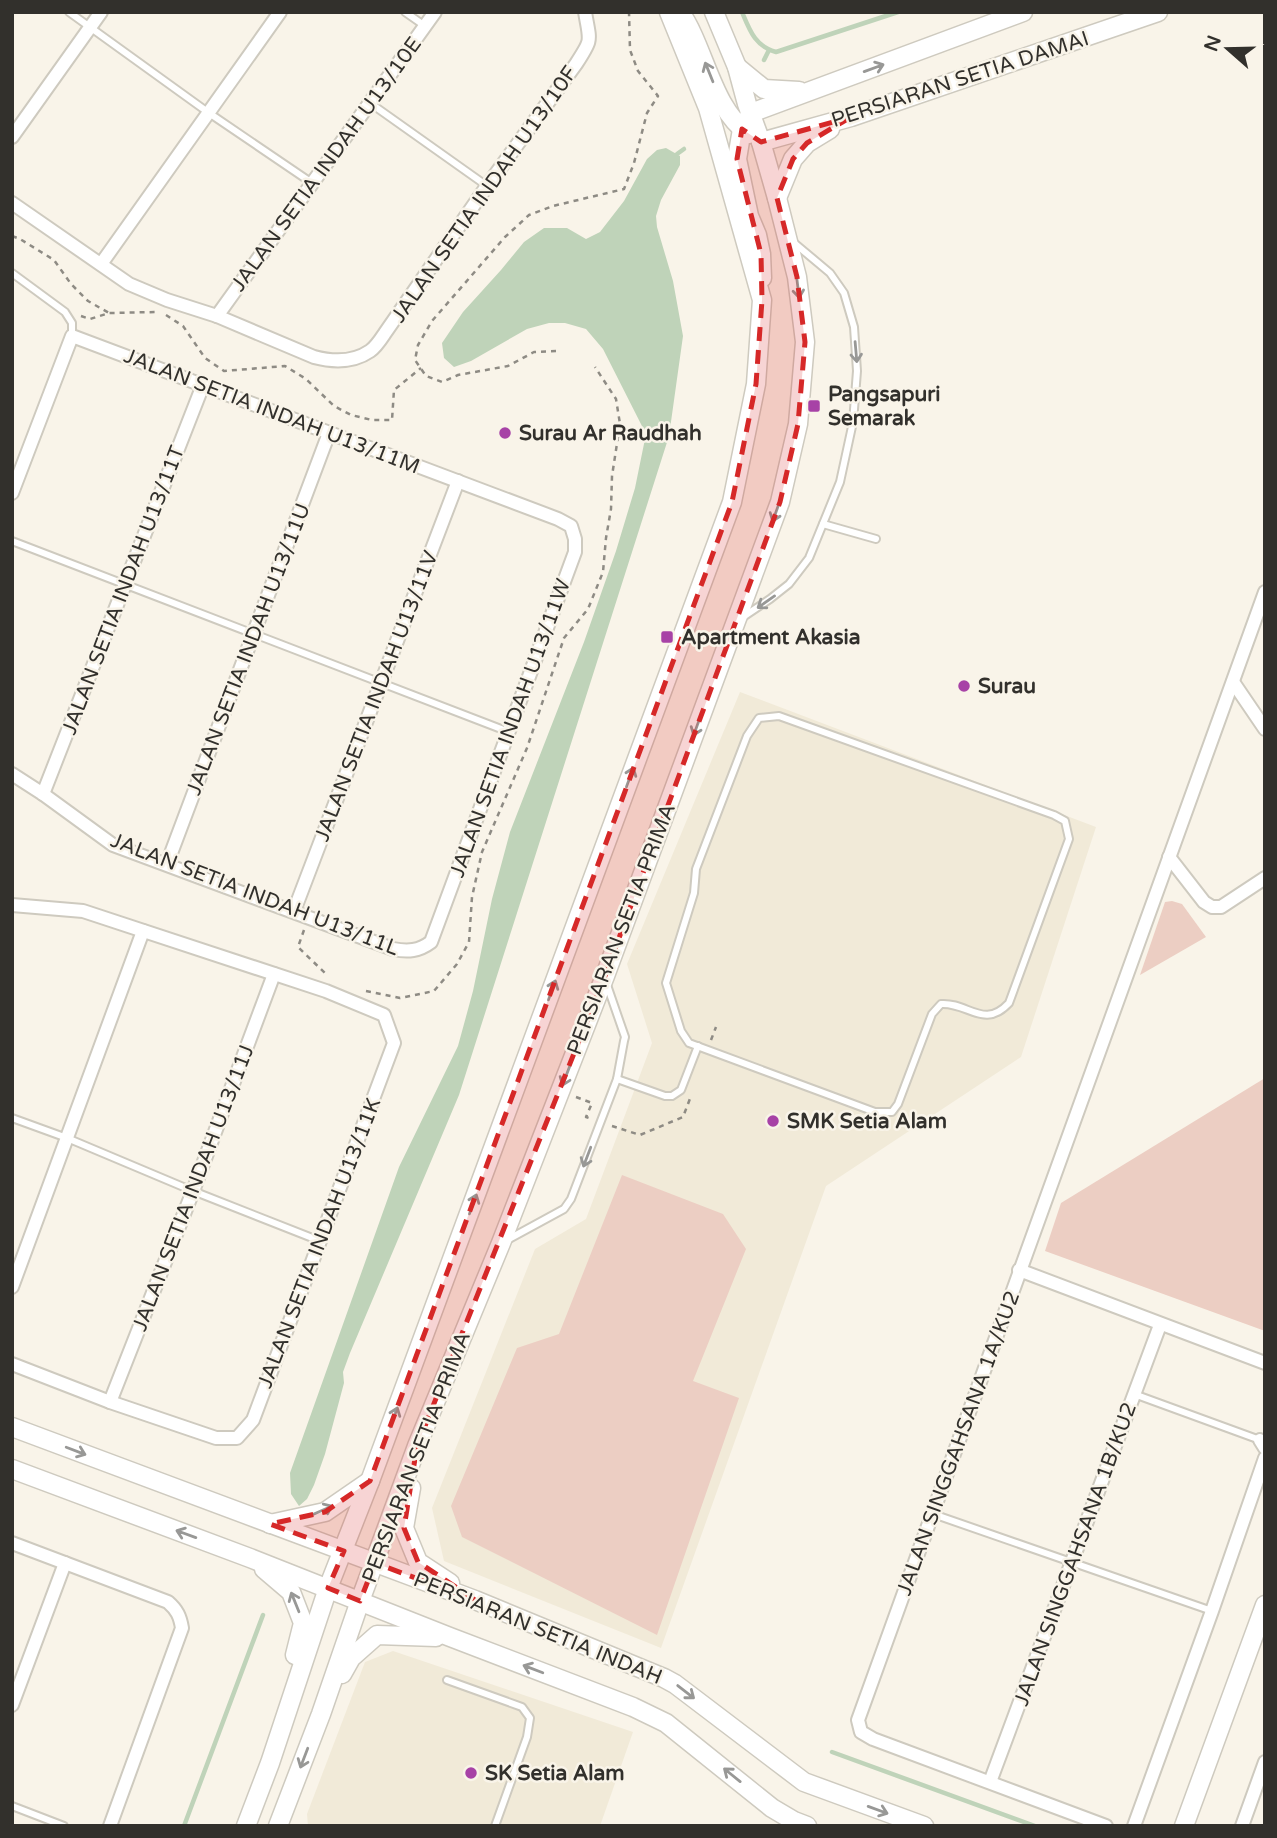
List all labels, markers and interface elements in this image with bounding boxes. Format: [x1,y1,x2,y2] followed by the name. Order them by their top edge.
[1193,14,1263,84] north arrow
[828,26,1092,133] street label: PERSIARAN SETIA DAMAI
[226,32,427,296] street label: JALAN SETIA INDAH U13/10E
[1200,33,1226,54] text: N
[862,60,884,73] one-way arrow
[386,61,583,327] street label: JALAN SETIA INDAH U13/10F
[702,62,715,83] one-way arrow
[792,276,805,299] one-way arrow
[850,340,863,362] one-way arrow
[120,343,423,480] street label: JALAN SETIA INDAH U13/11M
[828,382,941,431] place label: Pangsapuri Semarak
[806,398,822,414] marker: Pangsapuri Semarak
[519,421,702,446] place label: Surau Ar Raudhah
[497,425,513,441] marker: Surau Ar Raudhah
[57,442,190,738] street label: JALAN SETIA INDAH U13/11T
[181,500,316,799] street label: JALAN SETIA INDAH U13/11U
[769,501,781,523] one-way arrow
[309,547,444,845] street label: JALAN SETIA INDAH U13/11V
[445,575,576,881] street label: JALAN SETIA INDAH U13/11W
[757,595,776,609] one-way arrow
[681,625,861,650] place label: Apartment Akasia
[659,629,675,645] marker: Apartment Akasia
[978,674,1036,699] place label: Surau
[956,678,972,694] marker: Surau
[690,714,702,736] one-way arrow
[625,766,638,788] one-way arrow
[562,800,681,1058] street label: PERSIARAN SETIA PRIMA
[107,828,402,961] street label: JALAN SETIA INDAH U13/11L
[546,980,559,1002] one-way arrow
[127,1042,260,1335] street label: JALAN SETIA INDAH U13/11J
[559,1065,571,1087] one-way arrow
[252,1095,386,1392] street label: JALAN SETIA INDAH U13/11K
[787,1109,947,1134] place label: SMK Setia Alam
[765,1113,781,1129] marker: SMK Setia Alam
[580,1146,593,1168] one-way arrow
[468,1193,480,1215] one-way arrow
[892,1288,1025,1599] street label: JALAN SINGGAHSANA 1A/KU2
[357,1328,476,1586] street label: PERSIARAN SETIA PRIMA
[1009,1399,1142,1709] street label: JALAN SINGGAHSANA 1B/KU2
[389,1407,401,1429] one-way arrow
[65,1445,87,1458] one-way arrow
[312,1503,333,1516] one-way arrow
[176,1527,198,1539] one-way arrow
[410,1567,666,1690] street label: PERSIARAN SETIA INDAH
[287,1592,300,1613] one-way arrow
[523,1661,545,1674] one-way arrow
[677,1684,695,1699] one-way arrow
[297,1746,310,1768] one-way arrow
[485,1761,625,1786] place label: SK Setia Alam
[463,1765,479,1781] marker: SK Setia Alam
[723,1768,741,1783] one-way arrow
[867,1804,889,1817] one-way arrow

